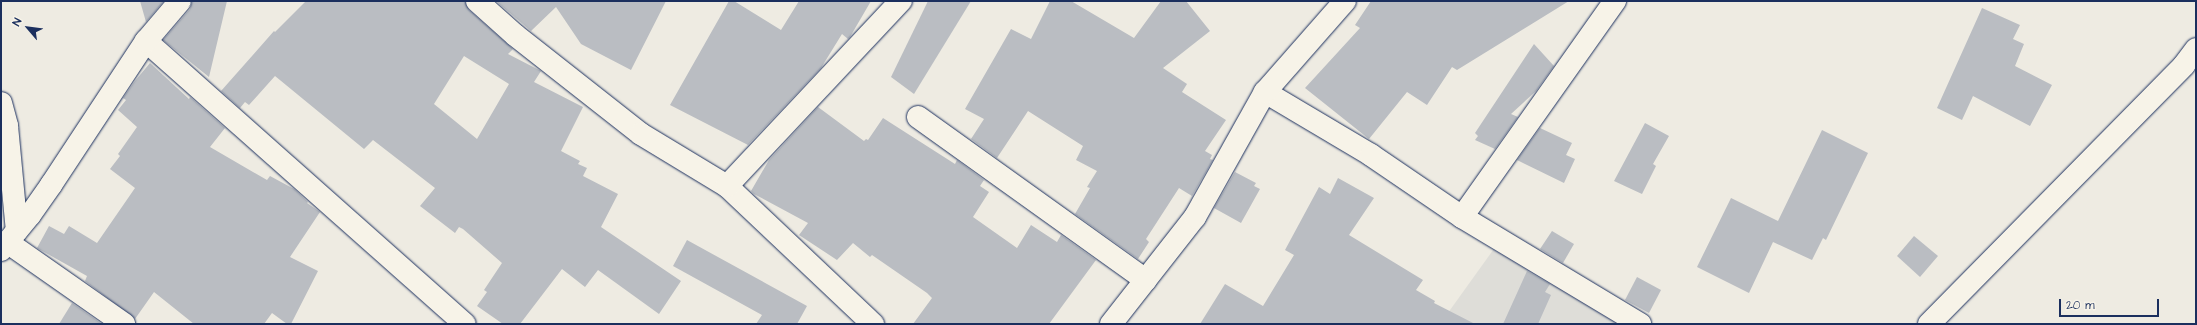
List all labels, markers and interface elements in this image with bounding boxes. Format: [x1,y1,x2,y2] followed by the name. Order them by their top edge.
[8,8,48,48] north arrow
[9,16,25,29] text: N
[2061,291,2161,317] scale bar
[2066,297,2095,314] text: 20 m

